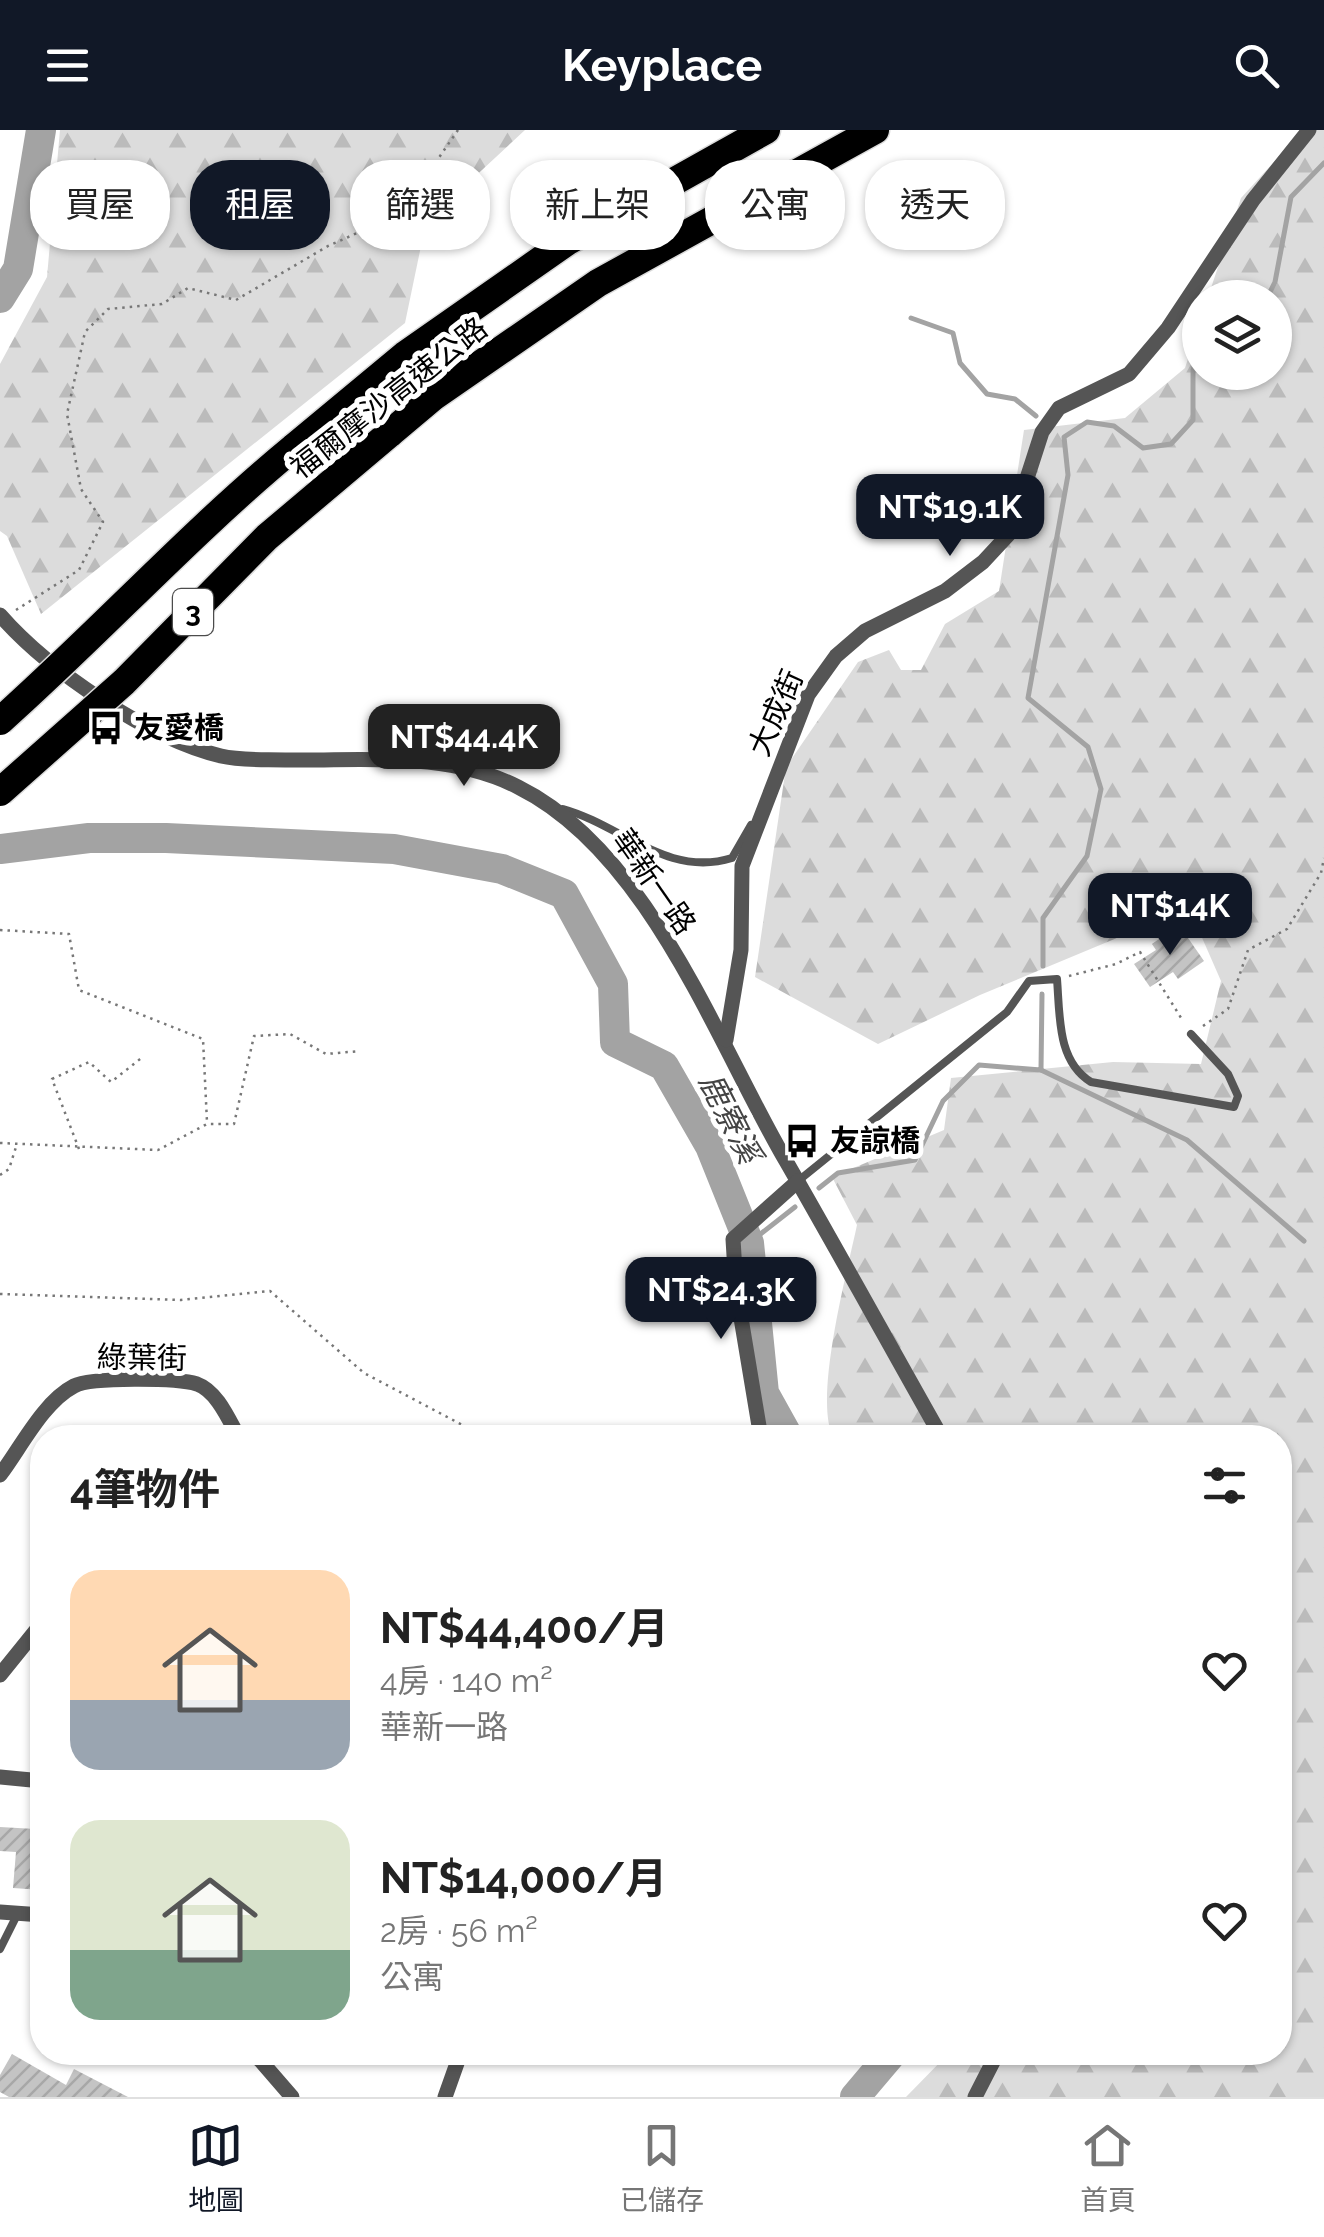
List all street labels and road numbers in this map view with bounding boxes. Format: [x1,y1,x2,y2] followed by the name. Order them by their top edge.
[283,310,494,485] street label: 福爾摩沙高速公路
[173,589,213,635] road number: 3
[741,665,810,761] street label: 大成街
[606,823,703,941] street label: 華新一路
[97,1339,187,1376] street label: 綠葉街

